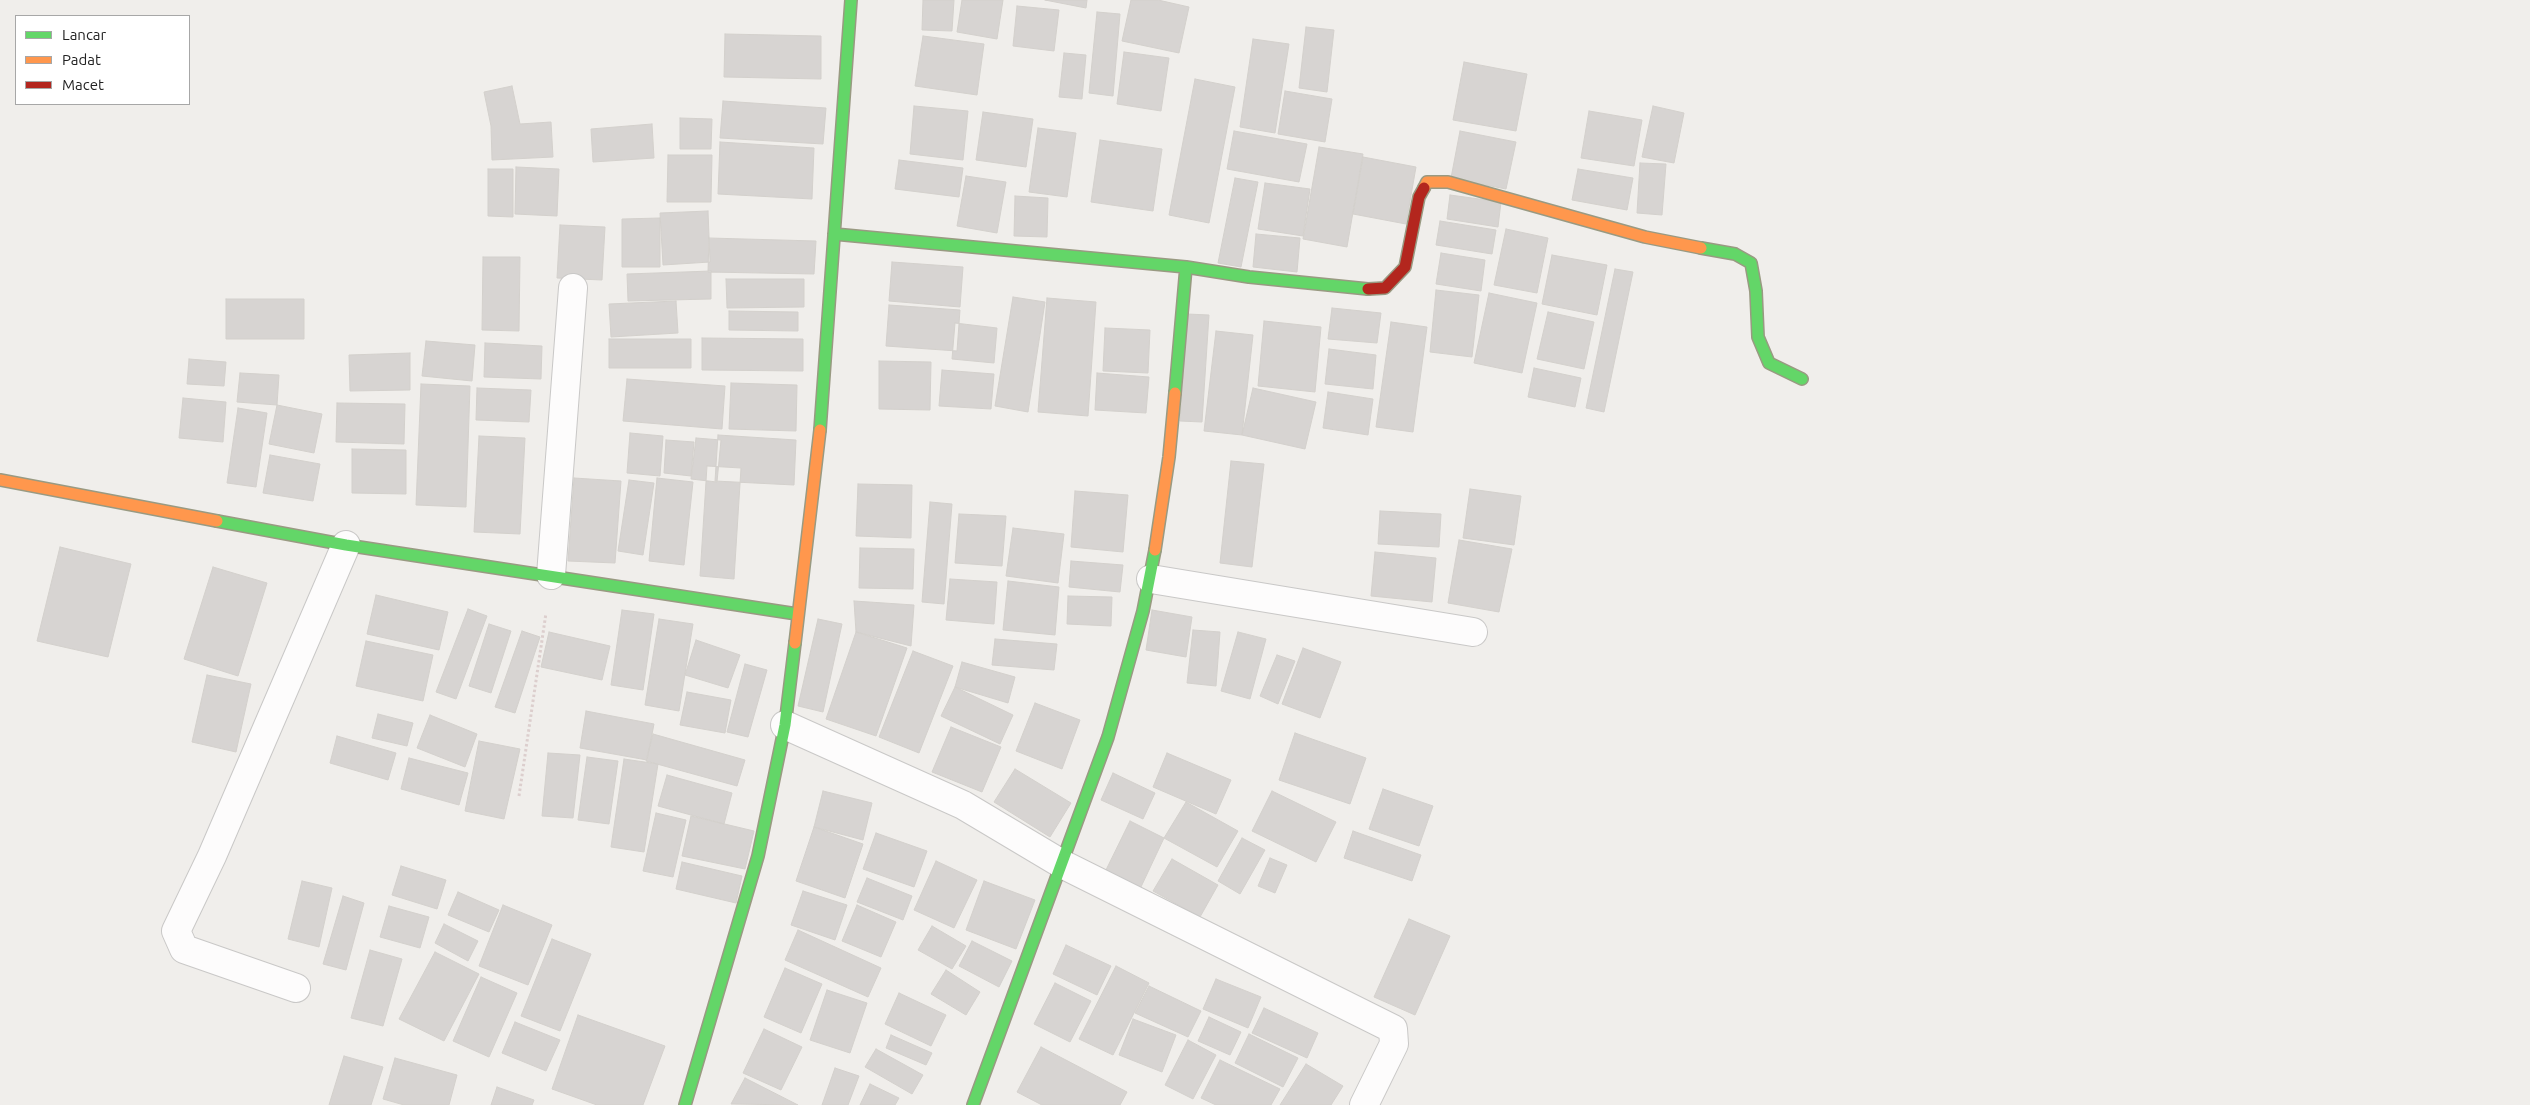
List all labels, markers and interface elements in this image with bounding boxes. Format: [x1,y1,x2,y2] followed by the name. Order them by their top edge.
[15,15,190,105] legend
[62,26,106,43] text: Lancar
[62,51,101,68] text: Padat
[62,76,104,93] text: Macet

